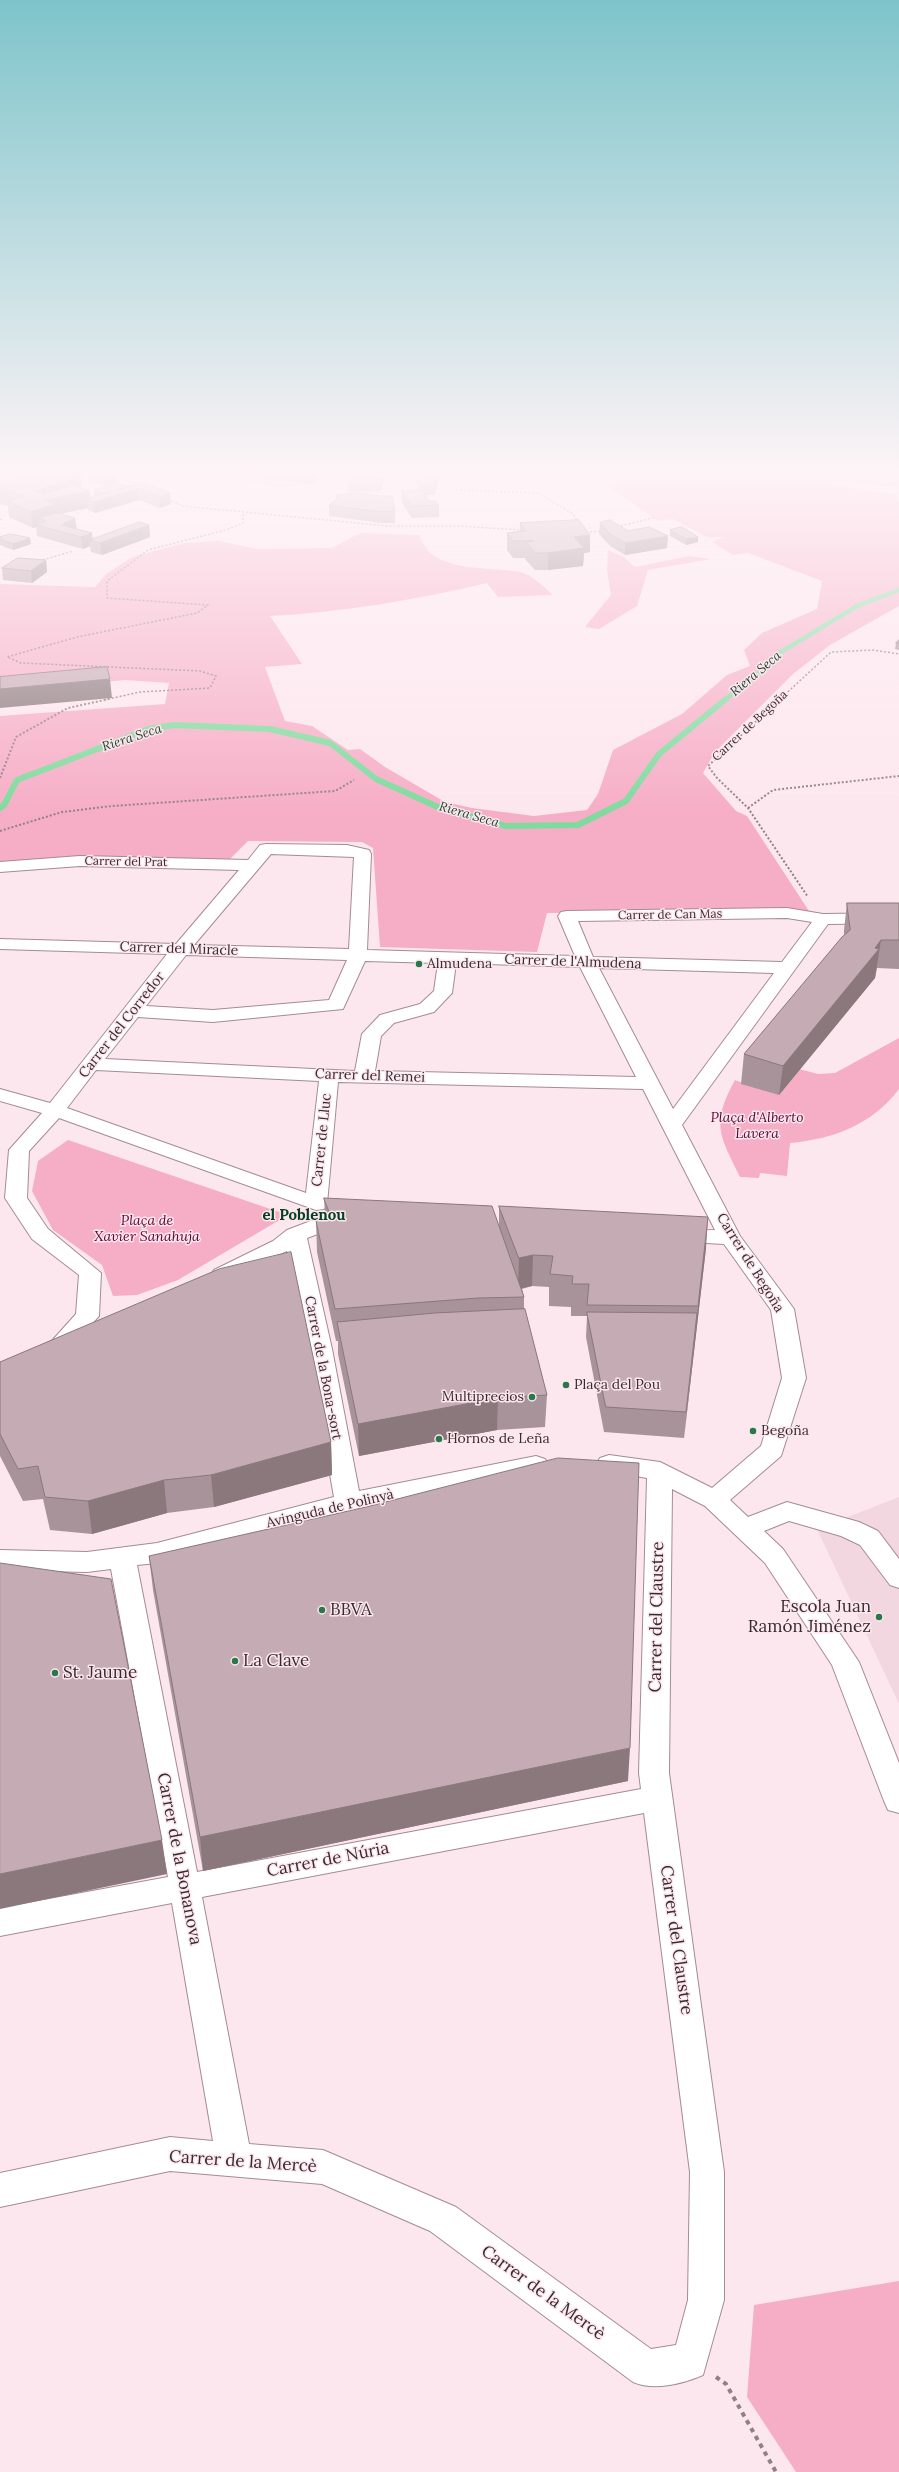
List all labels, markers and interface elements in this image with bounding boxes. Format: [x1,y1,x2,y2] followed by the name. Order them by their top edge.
[727,648,785,700] water label: Riera Seca
[709,687,791,765] street label: Carrer de Begoña
[100,721,164,755] water label: Riera Seca
[437,799,501,831] water label: Riera Seca
[84,854,168,870] street label: Carrer del Prat
[618,907,722,923] street label: Carrer de Can Mas
[119,939,239,959] street label: Carrer del Miracle
[504,951,642,973] street label: Carrer de l'Almudena
[427,956,492,972] place label: Almudena
[414,959,424,969] marker: Almudena
[75,969,169,1081] street label: Carrer del Corredor
[315,1066,425,1086] street label: Carrer del Remei
[309,1093,335,1187] street label: Carrer de Lluc
[711,1110,803,1142] park label: Plaça d'Alberto Lavera
[262,1207,346,1225] district label: el Poblenou
[713,1210,787,1316] street label: Carrer de Begoña
[94,1213,200,1246] park label: Plaça de Xavier Sanahuja
[301,1295,345,1441] street label: Carrer de la Bona-sort
[574,1377,660,1393] place label: Plaça del Pou
[561,1380,571,1390] marker: Plaça del Pou
[442,1389,524,1405] place label: Multiprecios
[527,1392,537,1402] marker: Multiprecios
[761,1423,809,1439] place label: Begoña
[748,1426,758,1436] marker: Begoña
[447,1431,550,1447] place label: Hornos de Leña
[434,1434,444,1444] marker: Hornos de Leña
[265,1486,395,1532] street label: Avinguda de Polinyà
[645,1541,669,1693] street label: Carrer del Claustre
[748,1597,871,1637] place label: Escola Juan Ramón Jiménez
[330,1600,372,1620] place label: BBVA
[317,1605,327,1615] marker: BBVA
[874,1612,884,1622] marker: Escola Juan Ramón Jiménez
[243,1651,309,1671] place label: La Clave
[230,1656,240,1666] marker: La Clave
[63,1663,137,1683] place label: St. Jaume
[50,1668,60,1678] marker: St. Jaume
[152,1771,206,1947] street label: Carrer de la Bonanova
[265,1838,391,1882] street label: Carrer de Núria
[655,1864,697,2016] street label: Carrer del Claustre
[168,2147,318,2177] street label: Carrer de la Mercè
[477,2241,609,2345] street label: Carrer de la Mercè

